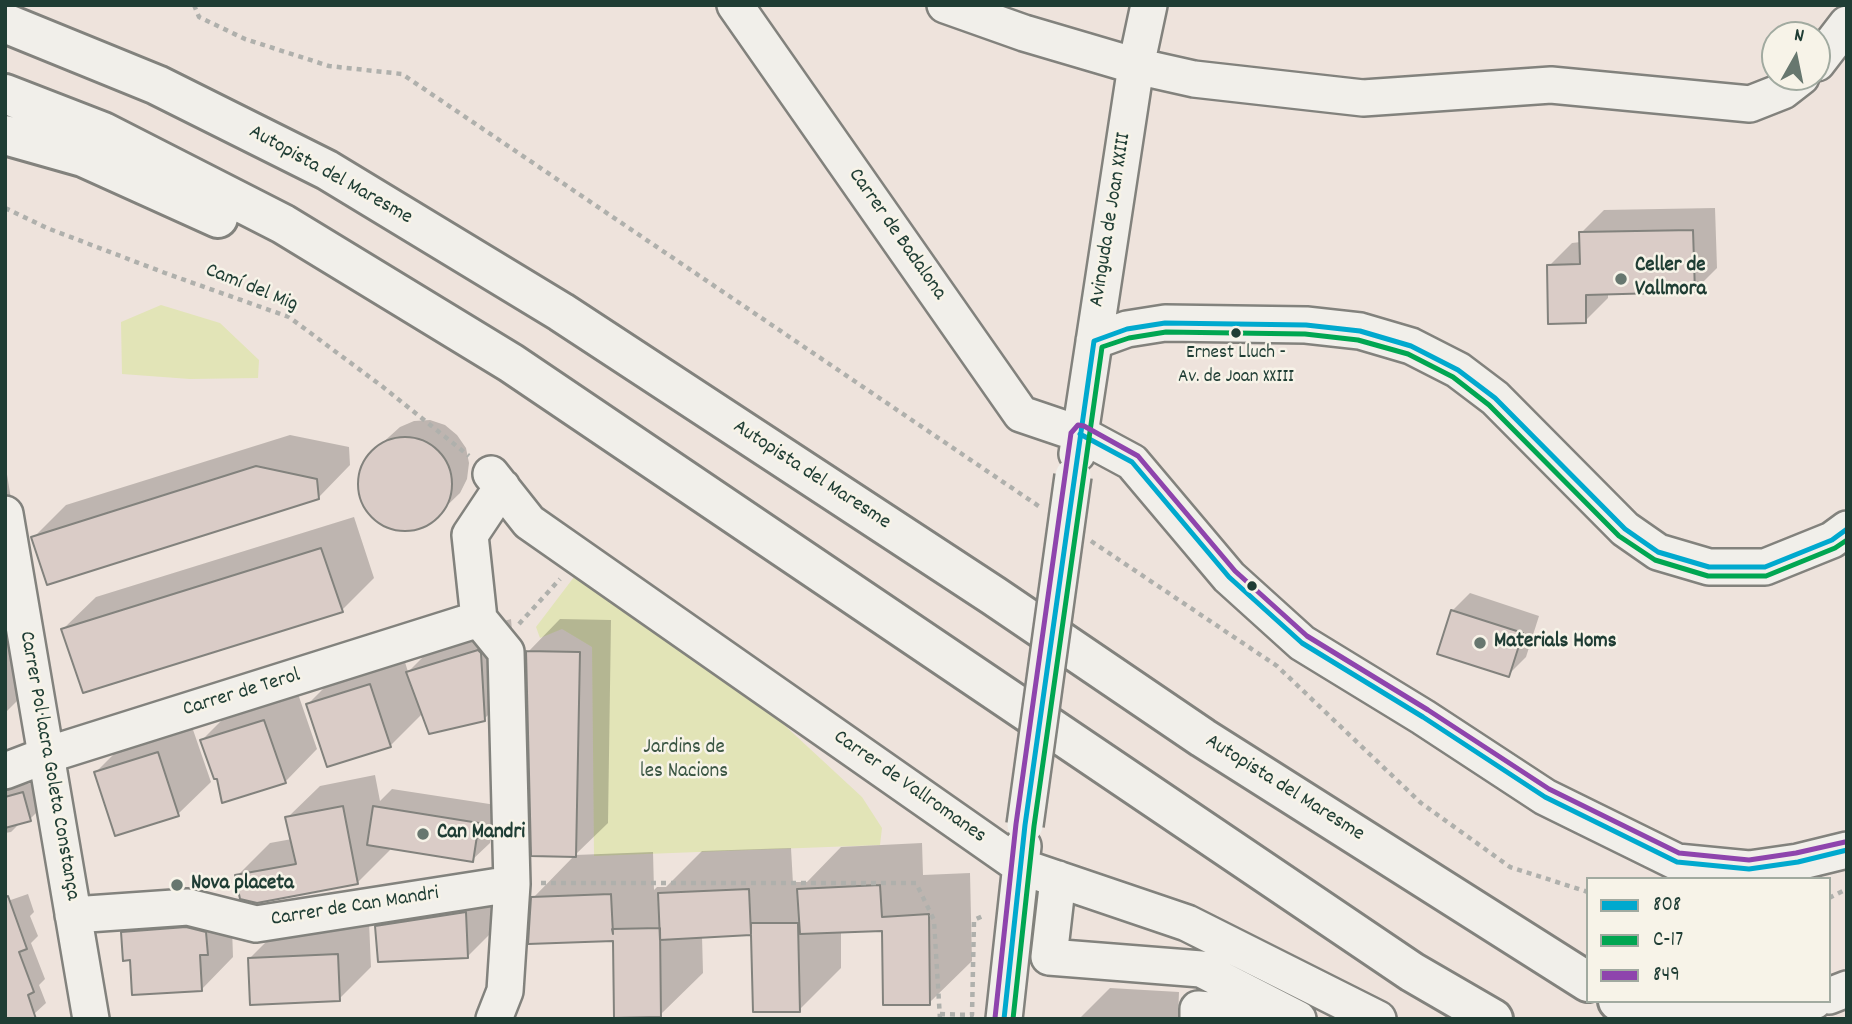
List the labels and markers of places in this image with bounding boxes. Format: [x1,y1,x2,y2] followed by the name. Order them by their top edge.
[1635,254,1706,304] place label: Celler de Vallmora
[1613,271,1629,287] marker: Celler de Vallmora
[1229,326,1243,340] marker: Ernest Lluch - Av. de Joan XXIII
[1178,343,1294,387] place label: Ernest Lluch - Av. de Joan XXIII
[1245,579,1259,593] unlabelled marker
[1494,630,1617,656] place label: Materials Homs
[1472,635,1488,651] marker: Materials Homs
[437,821,525,847] place label: Can Mandri
[415,826,431,842] marker: Can Mandri
[191,872,294,898] place label: Nova placeta
[169,877,185,893] marker: Nova placeta

